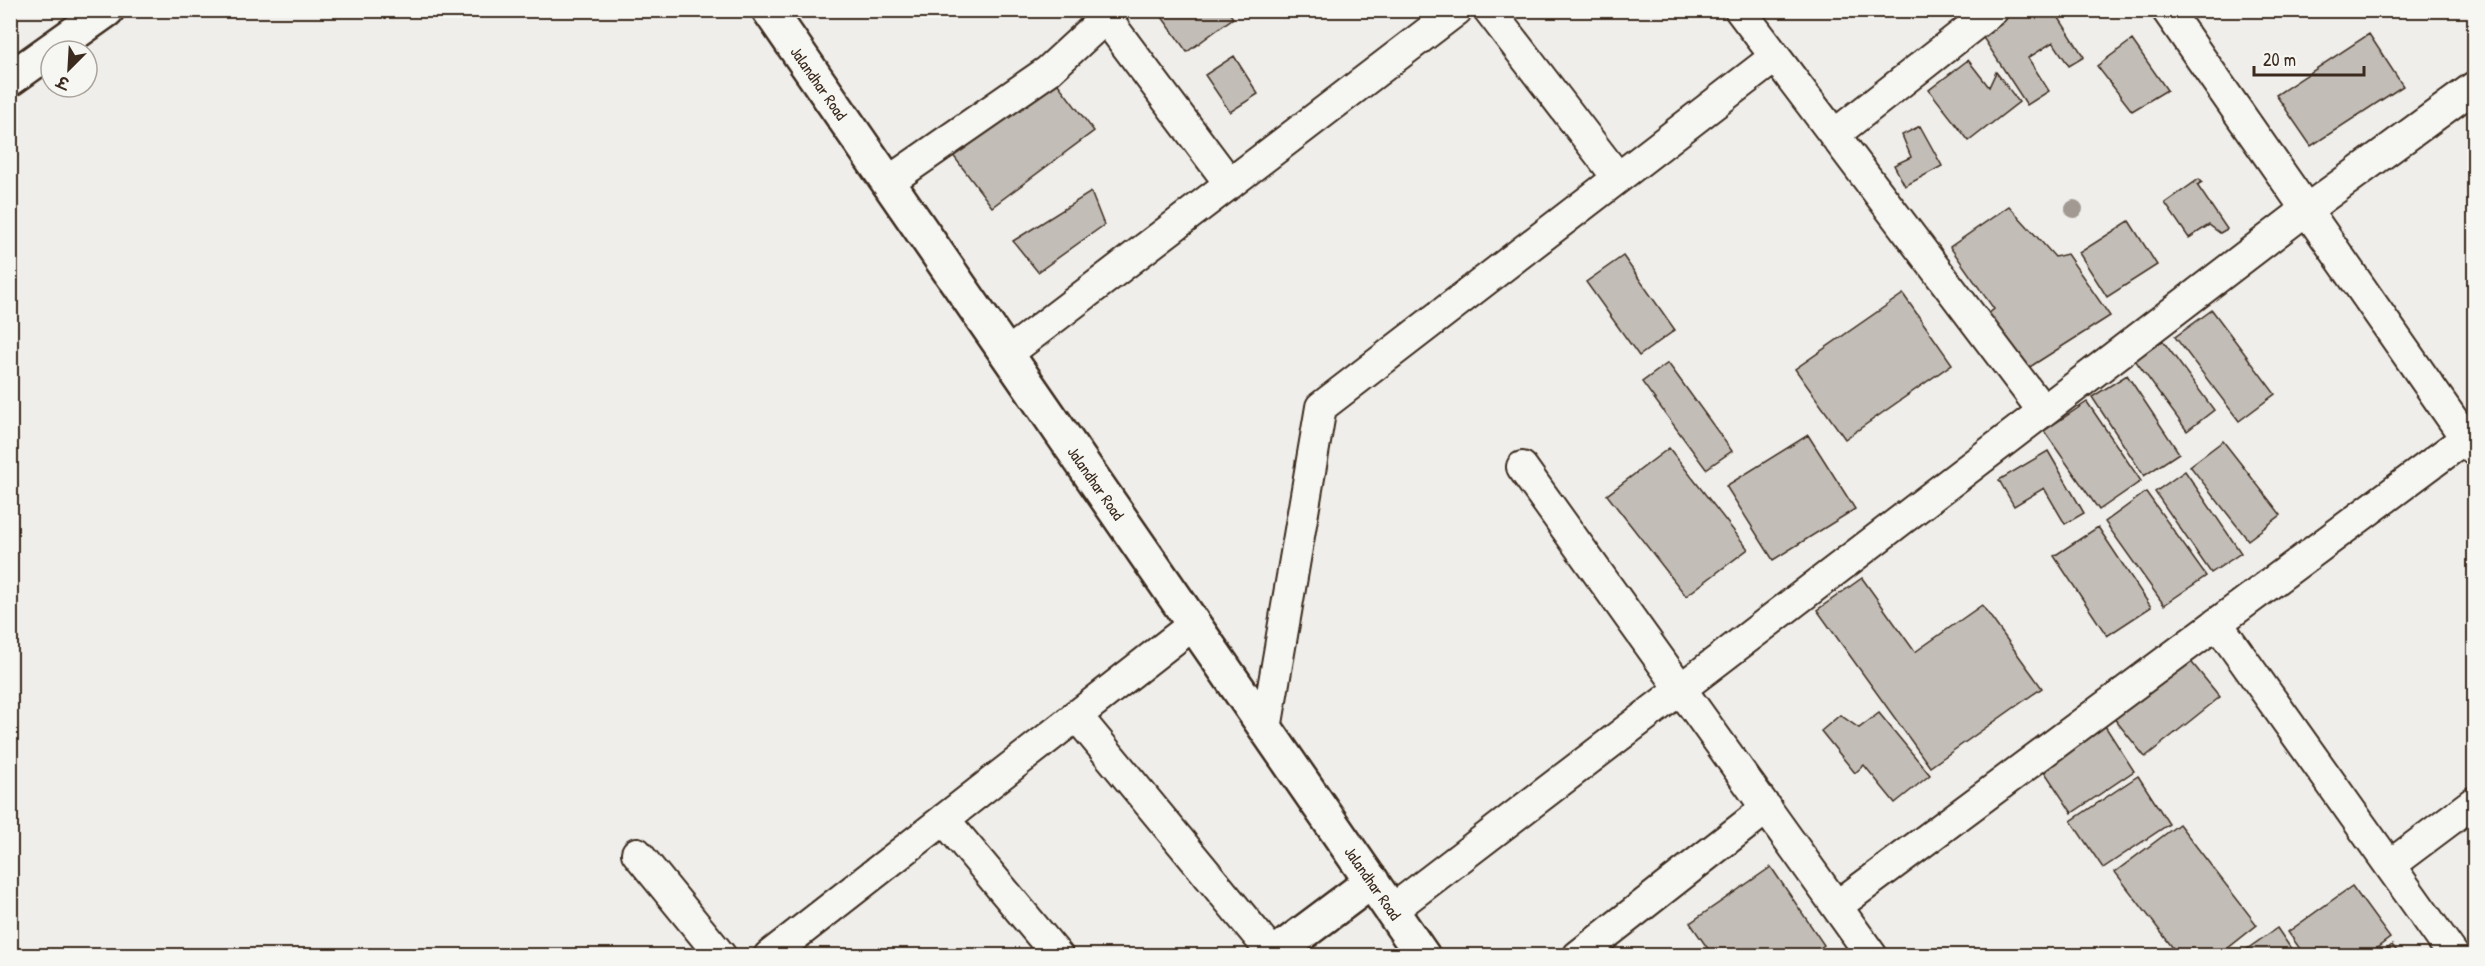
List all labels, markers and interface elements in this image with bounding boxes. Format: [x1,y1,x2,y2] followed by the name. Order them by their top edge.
[39,39,99,99] north arrow
[2254,39,2364,77] scale bar
[786,42,852,124] street label: Jalandhar Road
[2263,47,2296,72] text: 20 m
[52,70,74,96] text: उ
[1063,442,1129,524] street label: Jalandhar Road
[1340,842,1406,924] street label: Jalandhar Road

